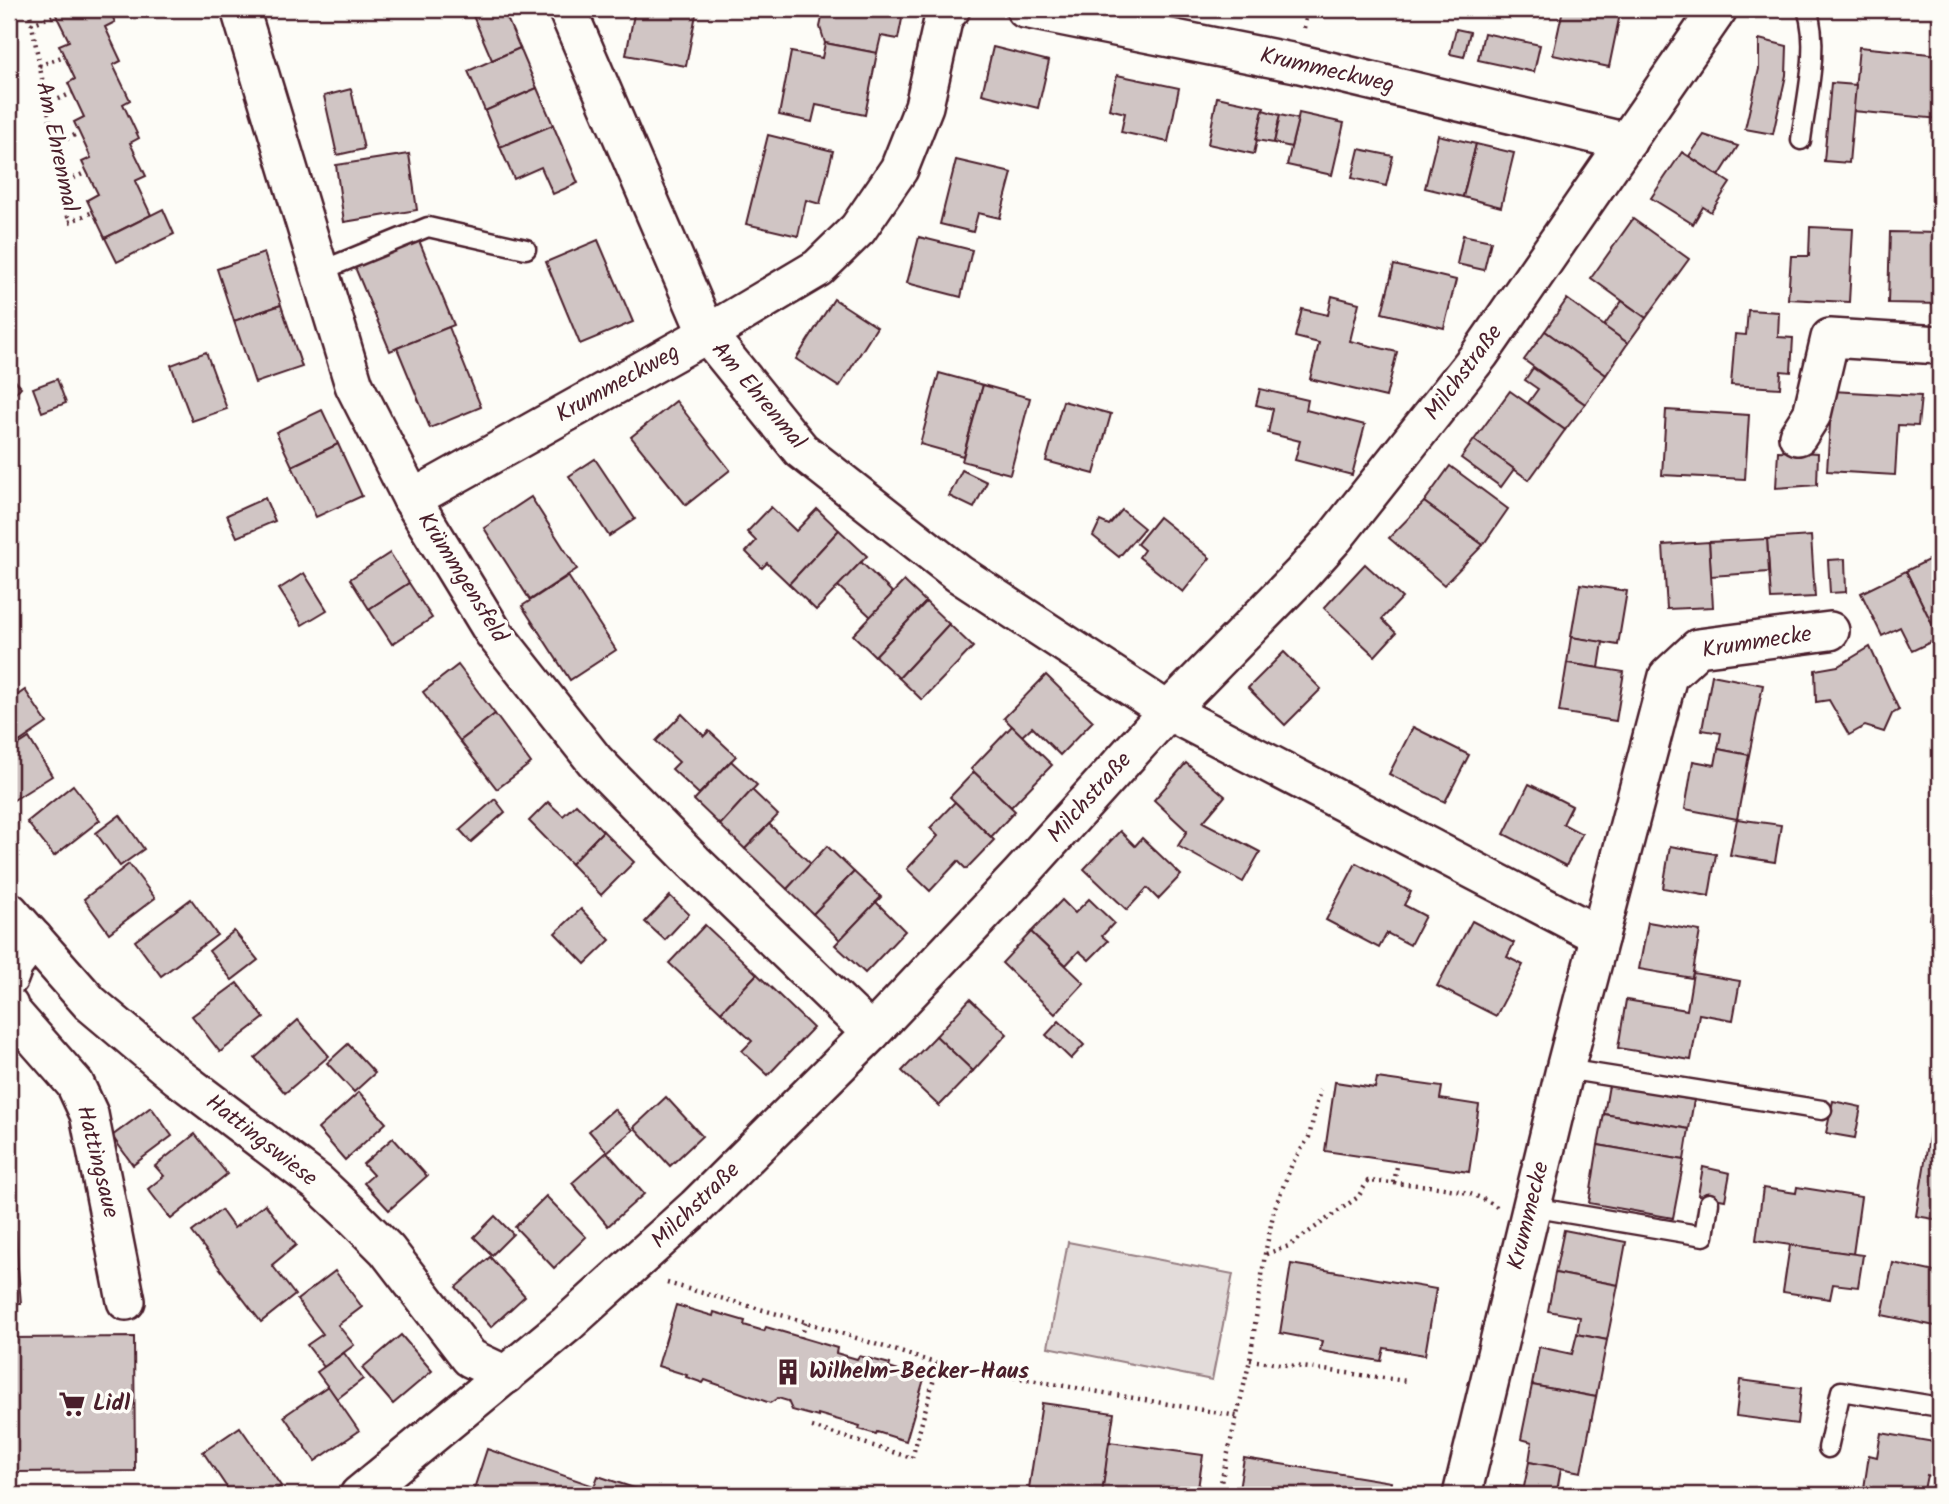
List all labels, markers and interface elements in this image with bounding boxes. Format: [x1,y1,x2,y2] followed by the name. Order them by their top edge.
[1256,38,1398,104] street label: Krummeckweg
[25,79,87,216] street label: Am Ehrenmal
[1416,317,1512,429] street label: Milchstraße
[702,334,815,458] street label: Am Ehrenmal
[549,335,687,433] street label: Krummeckweg
[407,506,517,651] street label: Krümmgensfeld
[1700,617,1814,669] street label: Krummecke
[1039,744,1141,852] street label: Milchstraße
[197,1086,325,1196] street label: Hattingswiese
[66,1102,128,1222] street label: Hattingsaue
[643,1154,749,1258] street label: Milchstraße
[1498,1158,1560,1274] street label: Krummecke
[809,1354,1029,1390] place label: Wilhelm-Becker-Haus
[773,1357,803,1387] building icon: Wilhelm-Becker-Haus
[93,1386,131,1422] place label: Lidl
[57,1389,87,1419] supermarket icon: Lidl

